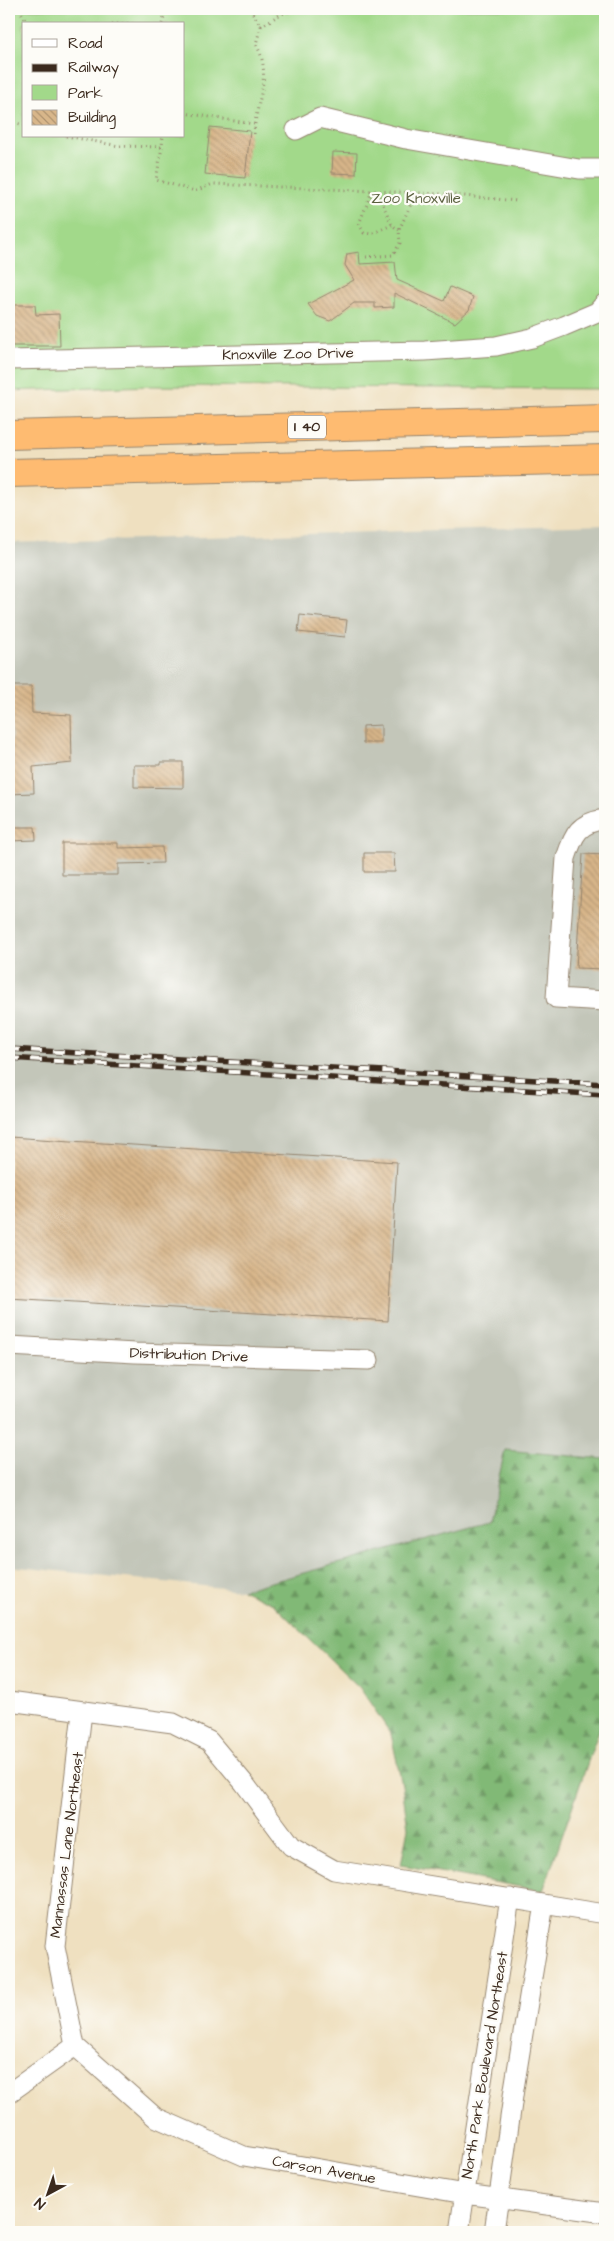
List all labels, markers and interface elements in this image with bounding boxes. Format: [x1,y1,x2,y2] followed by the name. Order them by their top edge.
[22,22,185,138] legend
[68,33,103,54] text: Road
[68,57,119,79] text: Railway
[68,83,103,104] text: Park
[68,107,116,129] text: Building
[371,188,461,209] park label: Zoo Knoxville
[222,342,354,366] street label: Knoxville Zoo Drive
[288,416,326,438] road number: I 40
[129,1342,249,1368] street label: Distribution Drive
[45,1751,89,1939] street label: Mannassas Lane Northeast
[457,1950,513,2180] street label: North Park Boulevard Northeast
[271,2151,377,2189] street label: Carson Avenue
[22,2168,72,2218] north arrow
[30,2193,50,2214] text: N

